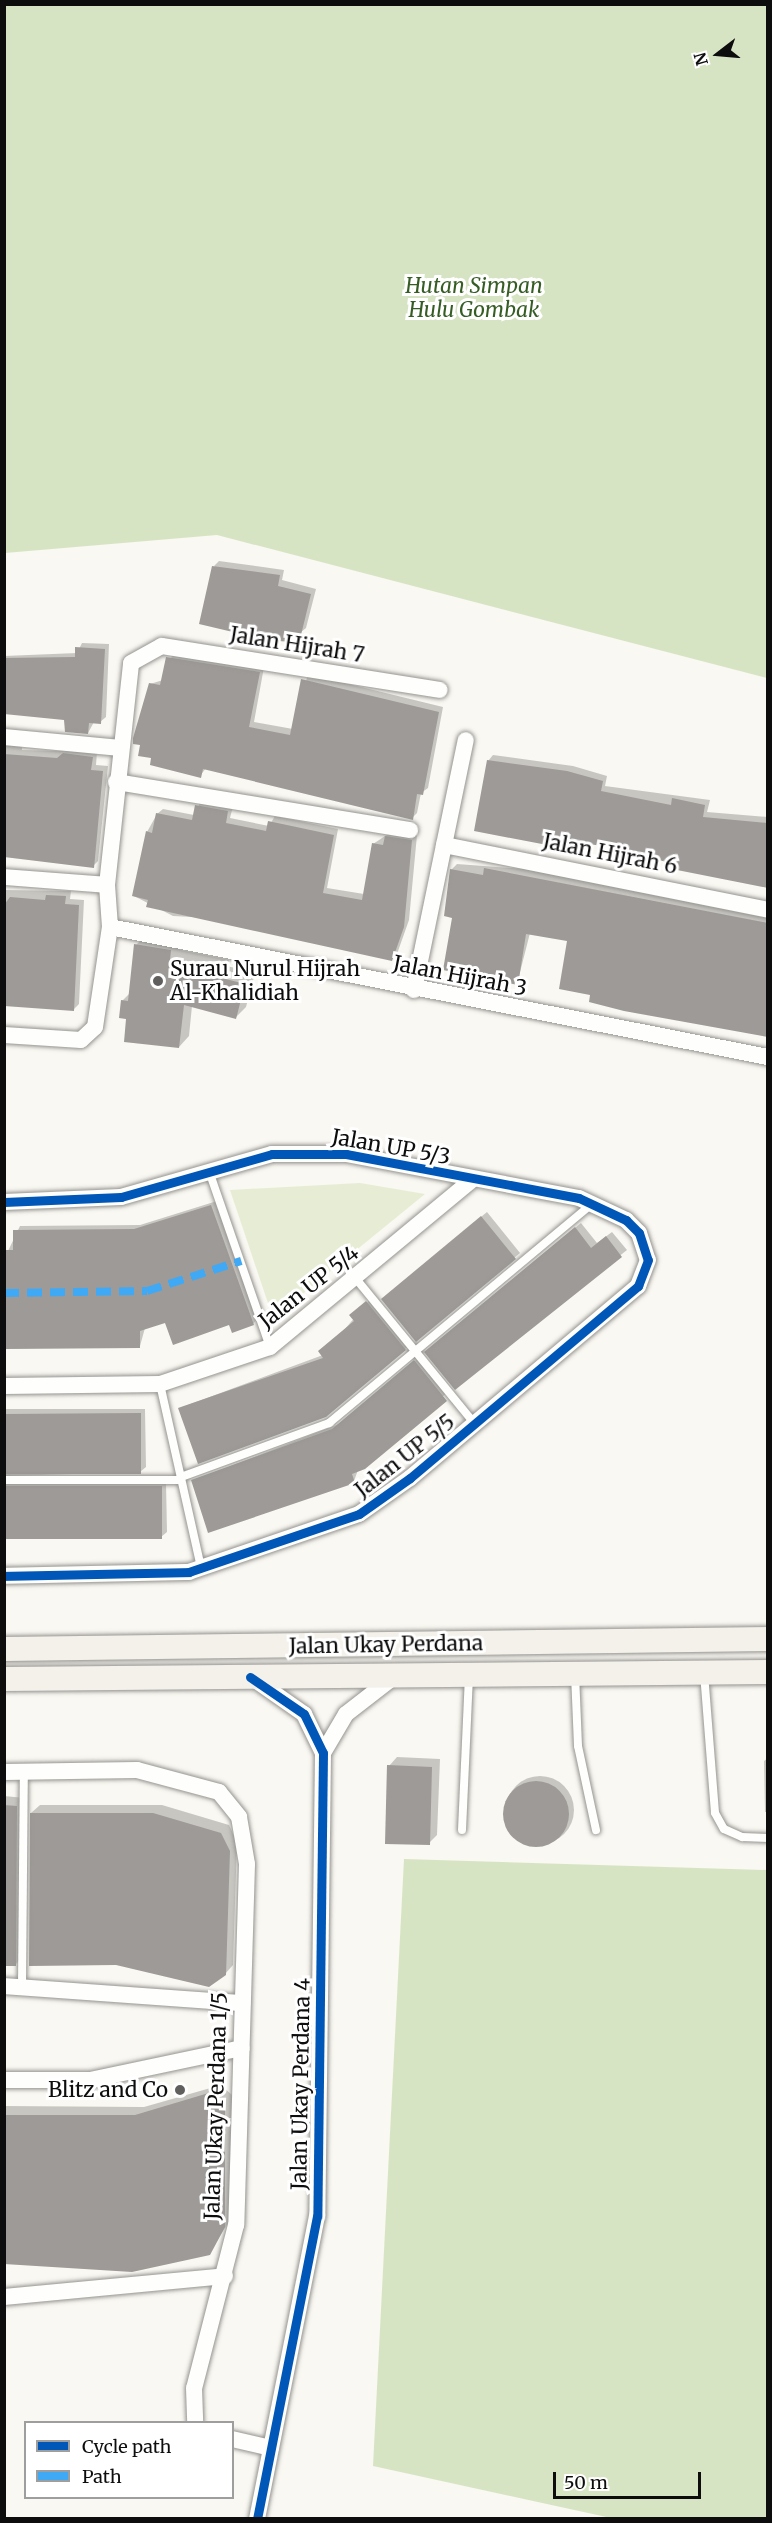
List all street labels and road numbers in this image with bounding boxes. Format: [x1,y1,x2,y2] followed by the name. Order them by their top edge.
[228,622,366,668] street label: Jalan Hijrah 7
[541,829,679,879] street label: Jalan Hijrah 6
[391,951,529,1001] street label: Jalan Hijrah 3
[330,1124,452,1170] street label: Jalan UP 5/3
[254,1240,364,1334] street label: Jalan UP 5/4
[350,1409,460,1503] street label: Jalan UP 5/5
[289,1631,483,1659] street label: Jalan Ukay Perdana
[287,1978,315,2190] street label: Jalan Ukay Perdana 4
[199,1992,233,2220] street label: Jalan Ukay Perdana 1/5

